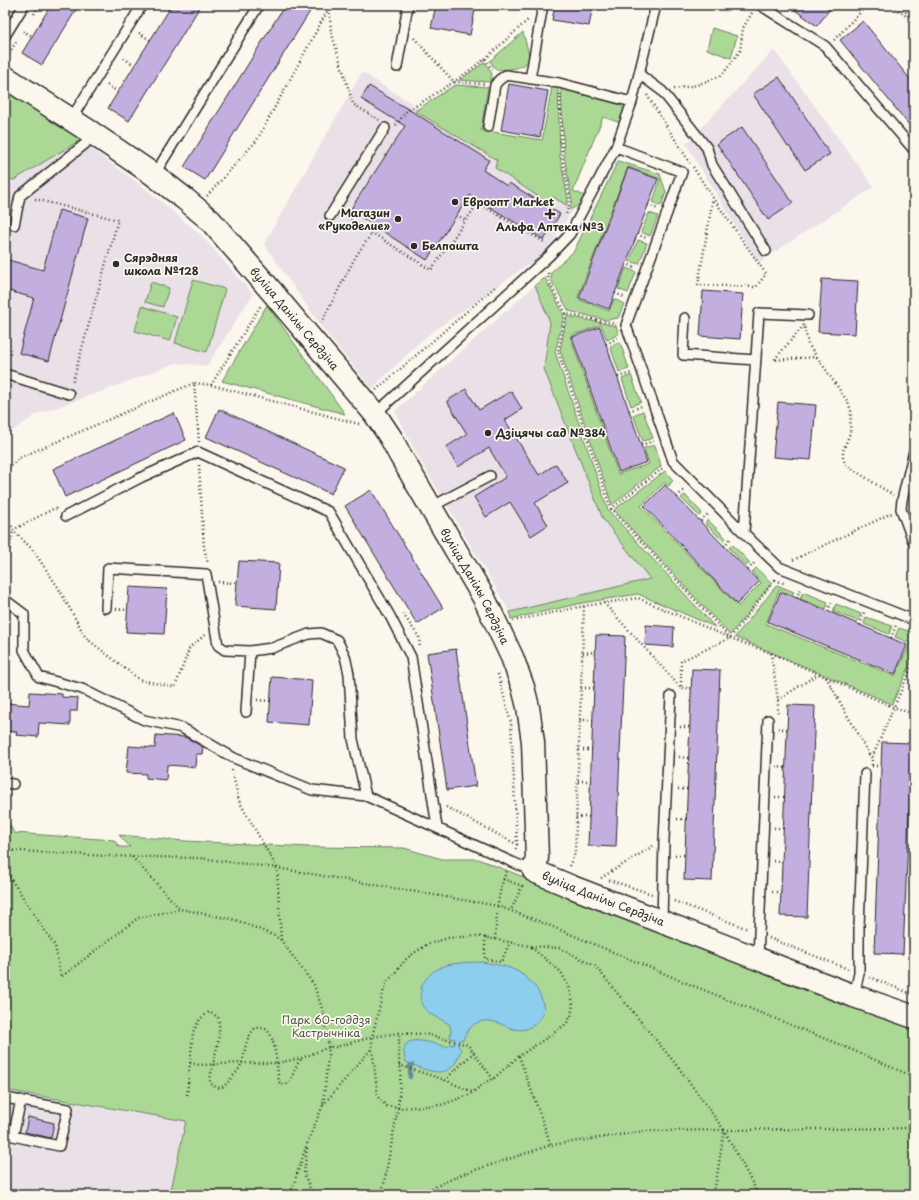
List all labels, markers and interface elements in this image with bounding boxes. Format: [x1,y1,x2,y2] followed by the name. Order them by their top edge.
[463,193,554,210] place label: Евроопт Market
[450,197,460,207] marker: Евроопт Market
[318,204,390,234] place label: Магазин «Рукоделие»
[545,209,555,219] marker: Альфа Аптека №3
[393,214,403,224] marker: Магазин «Рукоделие»
[496,218,604,235] place label: Альфа Аптека №3
[422,237,479,254] place label: Белпошта
[409,241,419,251] marker: Белпошта
[124,249,199,279] place label: Сярэдняя школа №128
[111,259,121,269] marker: Сярэдняя школа №128
[246,263,344,374] street label: вуліца Данілы Сердзіча
[495,424,606,441] place label: Дзіцячы сад №384
[483,428,493,438] marker: Дзіцячы сад №384
[437,524,514,647] street label: вуліца Данілы Сердзіча
[539,866,667,930] street label: вуліца Данілы Сердзіча
[282,1011,370,1041] park label: Парк 60-годдзя Кастрычніка

